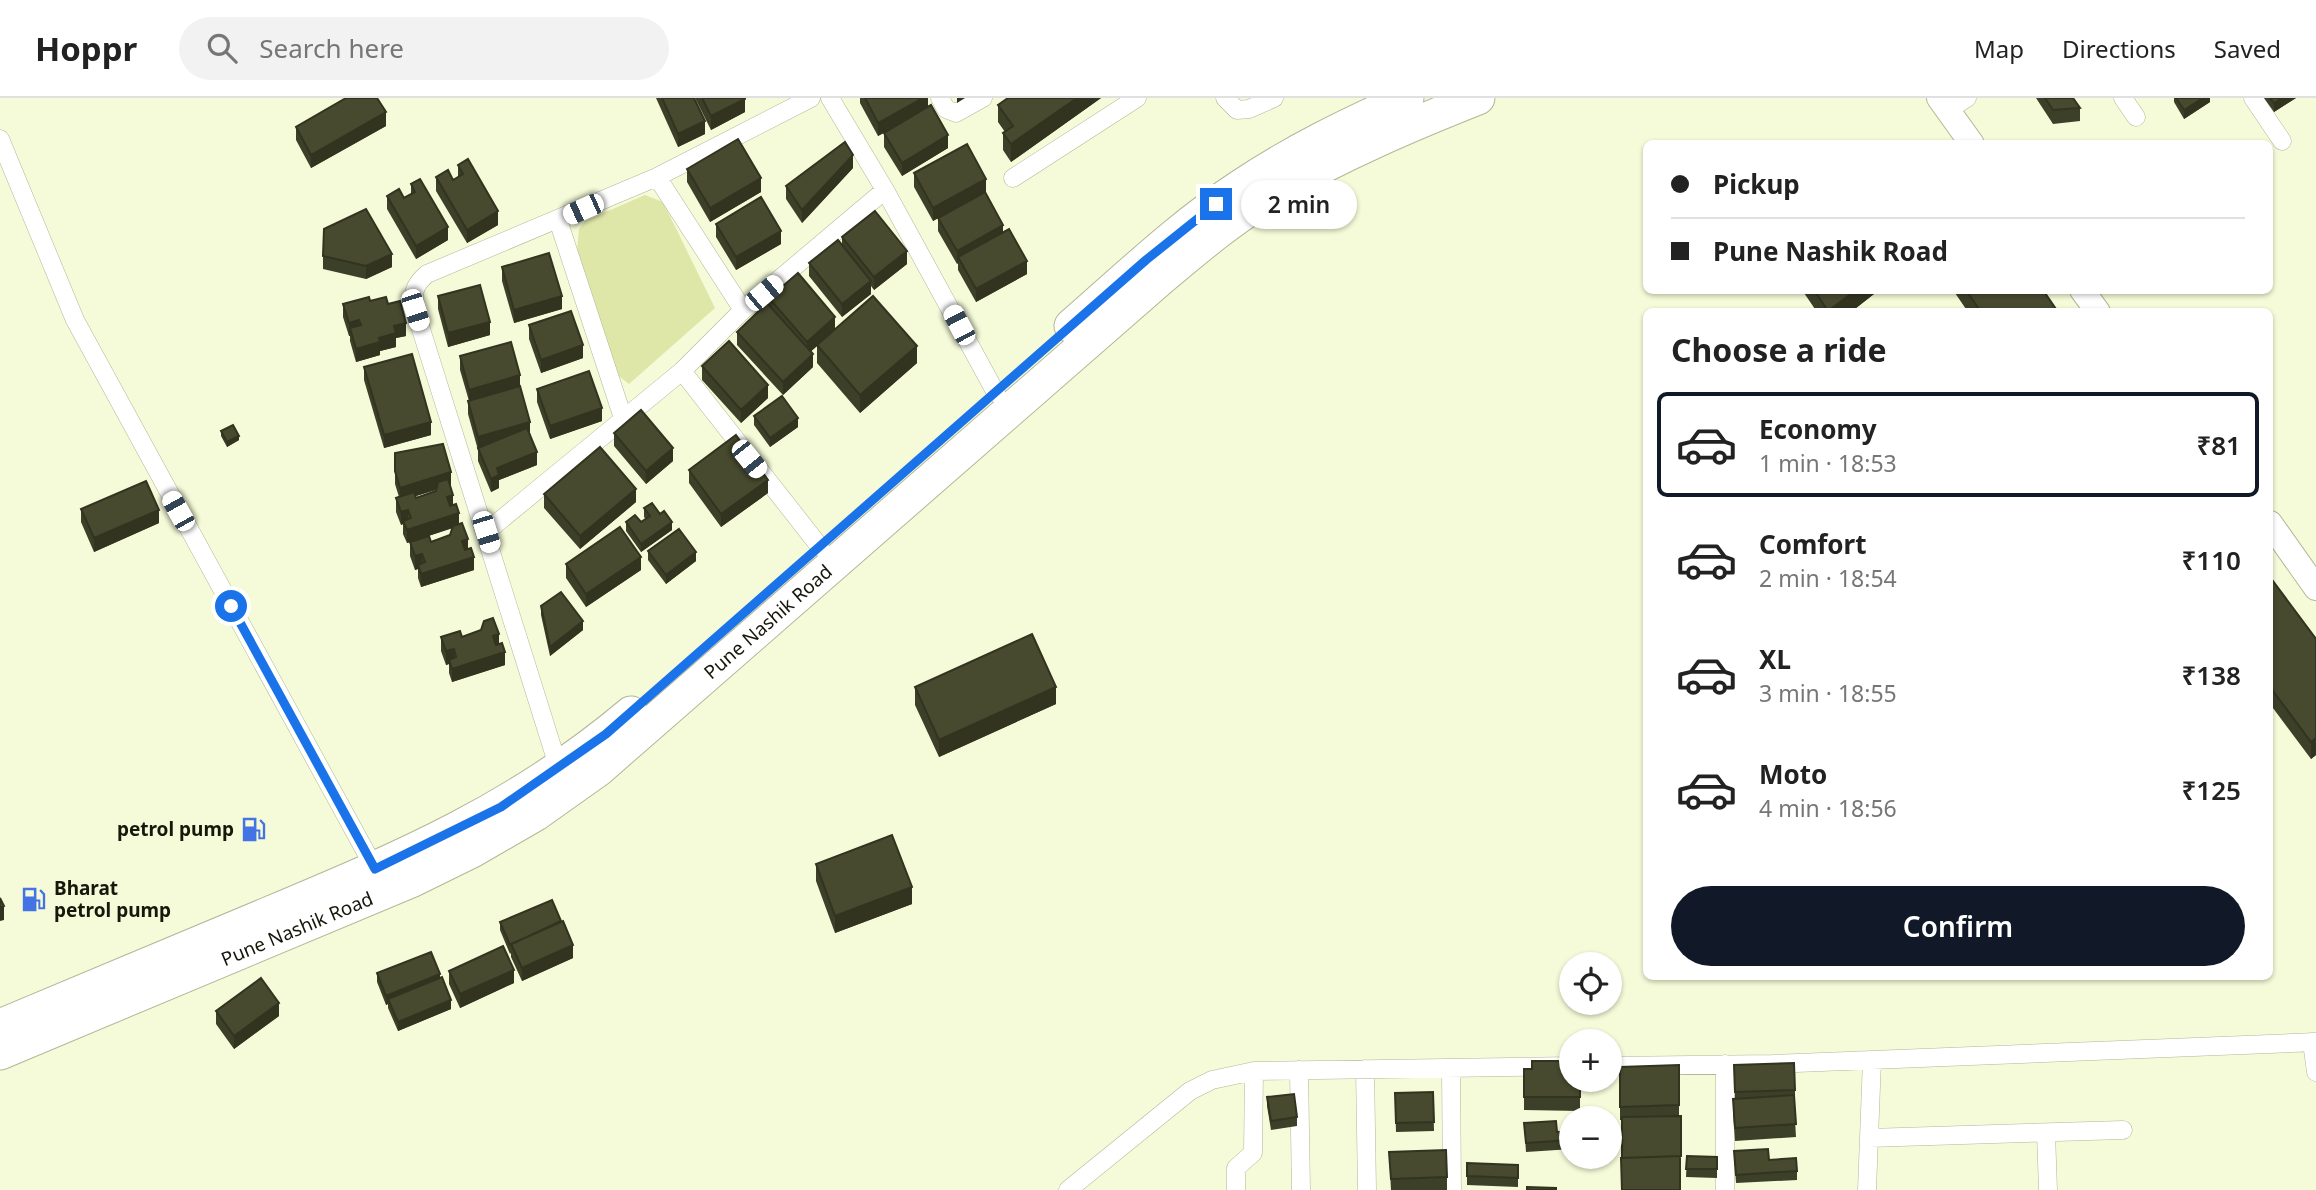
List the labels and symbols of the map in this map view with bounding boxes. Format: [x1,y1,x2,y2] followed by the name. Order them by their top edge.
[1240,180,1356,228] callout: 2 min
[1200,188,1232,220] route end
[560,191,607,227] car
[742,271,787,315] car
[399,287,432,333] car
[940,302,979,348] car
[728,436,771,482] car
[159,488,198,534] car
[470,509,503,555] car
[698,558,838,685] street label: Pune Nashik Road
[215,590,247,622] route start
[240,815,268,843] fuel station icon: petrol pump
[117,816,234,842] place label: petrol pump
[54,875,171,923] place label: Bharat petrol pump
[20,885,48,913] fuel station icon: Bharat petrol pump
[217,885,377,972] street label: Pune Nashik Road

